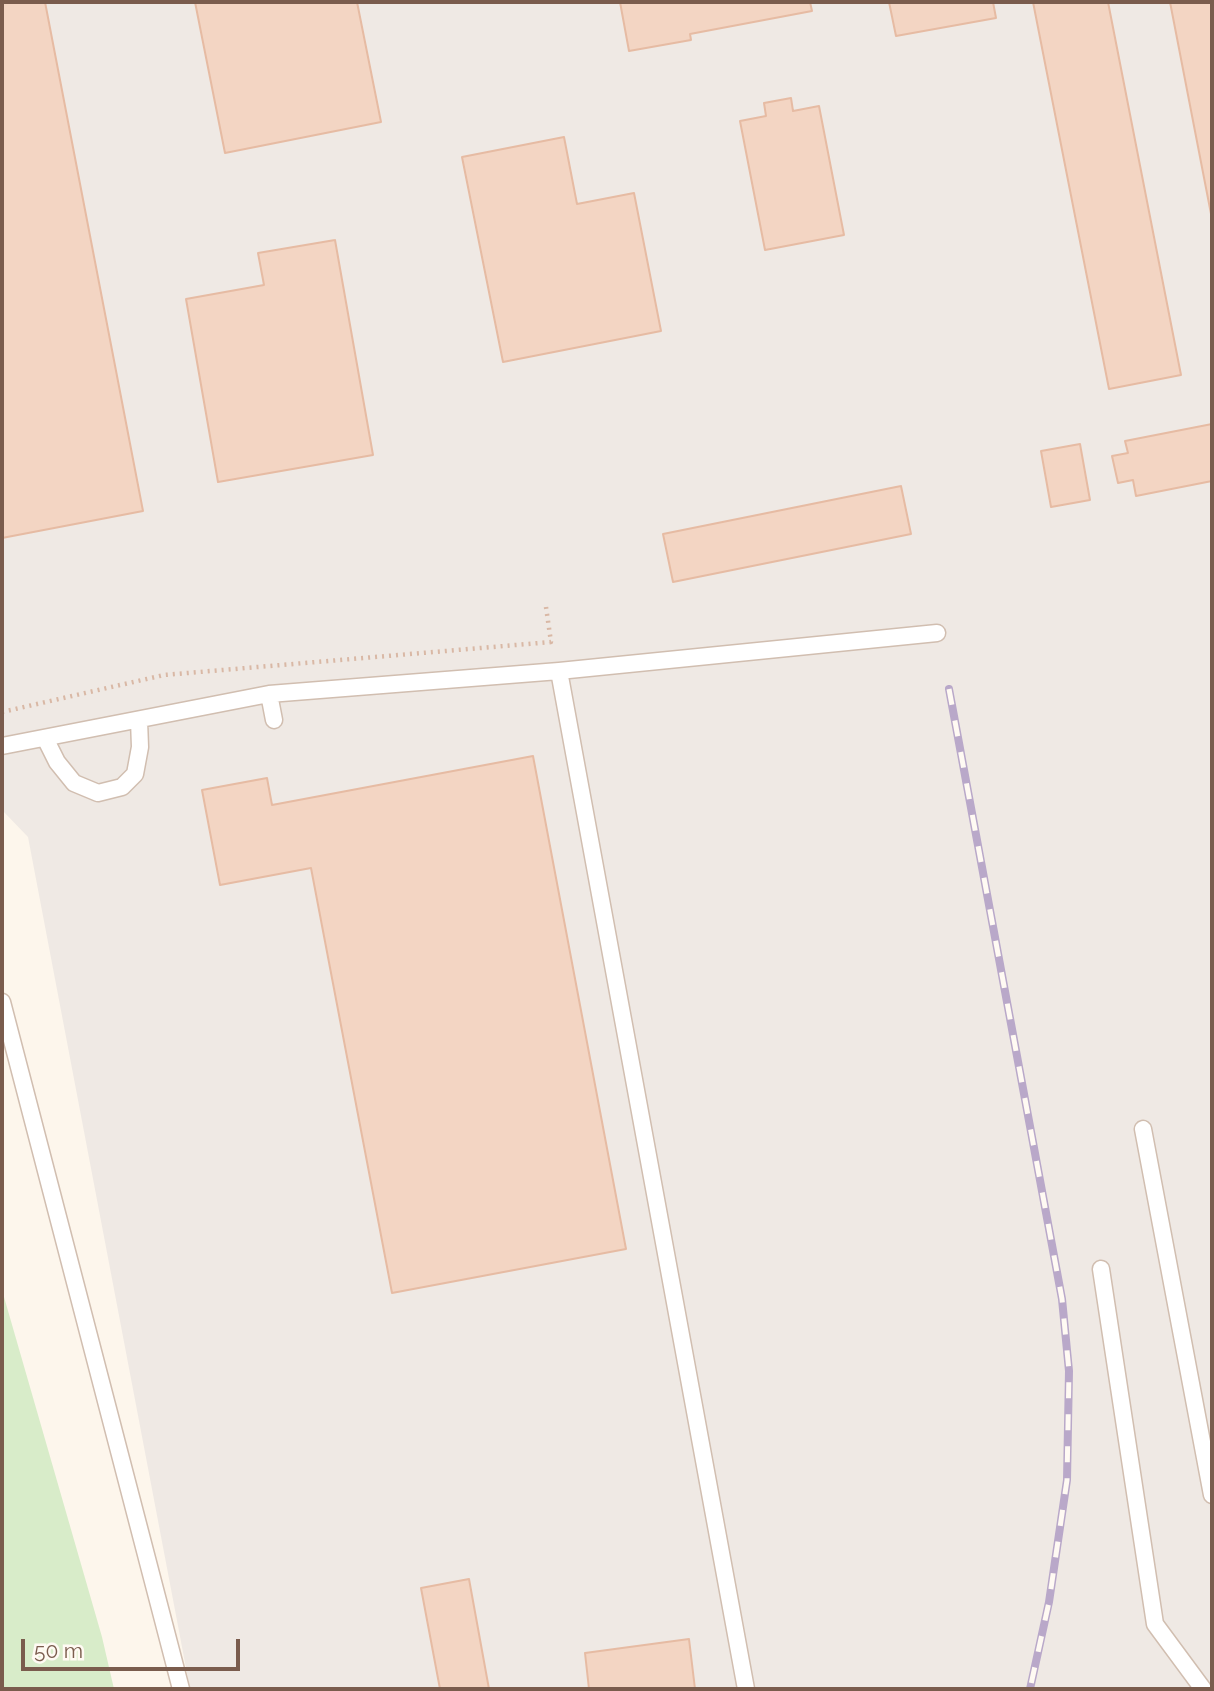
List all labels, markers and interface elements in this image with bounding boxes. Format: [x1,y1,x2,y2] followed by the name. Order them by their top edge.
[24,1624,243,1668] scale bar
[34,1638,83,1663] text: 50 m

